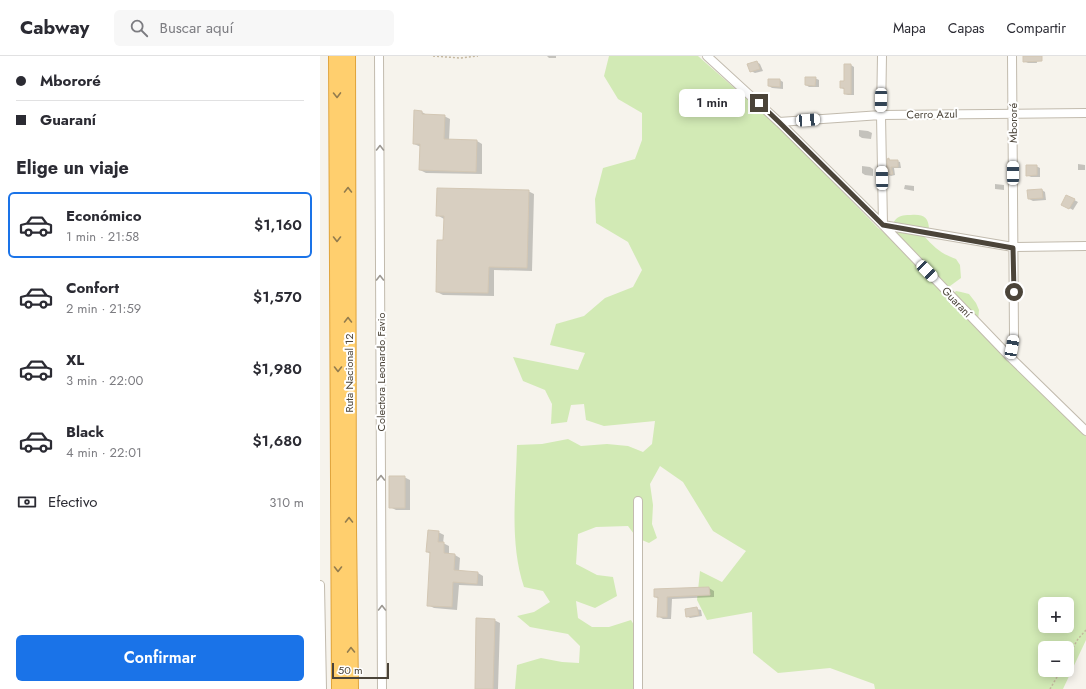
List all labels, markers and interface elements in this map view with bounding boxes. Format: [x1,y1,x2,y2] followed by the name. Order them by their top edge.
[114,10,394,46] search box
[20,14,90,41] text: Cabway
[128,17,150,39] icon: search
[160,17,233,39] text: Buscar aquí
[893,18,926,38] text: Mapa
[948,18,985,38] text: Capas
[1007,18,1066,38] text: Compartir
[40,70,101,92] text: Mbororé
[875,88,887,112] car
[679,89,745,117] callout: 1 min
[333,92,341,98] one-way arrow
[696,93,728,112] text: 1 min
[750,94,768,112] route end
[1005,103,1021,143] street label: Mbororé
[906,106,958,122] street label: Cerro Azul
[40,109,96,131] text: Guaraní
[796,113,820,127] car
[376,145,384,151] one-way arrow
[16,155,129,181] text: Elige un viaje
[1007,161,1019,185] car
[876,166,888,190] car
[344,187,352,193] one-way arrow
[66,205,141,227] text: Económico
[18,207,54,243] icon: car
[254,214,302,236] text: $1,160
[66,227,139,246] text: 1 min · 21:58
[333,236,341,242] one-way arrow
[914,258,940,284] car
[376,275,384,281] one-way arrow
[66,277,119,299] text: Confort
[18,279,54,315] icon: car
[938,283,976,322] street label: Guaraní
[1005,283,1023,301] route start
[253,286,302,308] text: $1,570
[66,299,141,318] text: 2 min · 21:59
[373,312,389,432] street label: Colectora Leonardo Favio
[344,317,352,323] one-way arrow
[341,333,357,413] street label: Ruta Nacional 12
[1004,334,1020,360] car
[66,349,84,371] text: XL
[18,351,54,387] icon: car
[252,358,302,380] text: $1,980
[334,366,342,372] one-way arrow
[66,371,143,390] text: 3 min · 22:00
[66,421,104,443] text: Black
[18,423,54,459] icon: car
[252,430,302,452] text: $1,680
[66,443,142,462] text: 4 min · 22:01
[377,475,385,481] one-way arrow
[16,491,38,513] icon: cash
[48,491,98,513] text: Efectivo
[269,493,304,512] text: 310 m
[345,517,353,523] one-way arrow
[334,566,342,572] one-way arrow
[1038,597,1074,677] map controls
[1038,597,1074,633] button: +
[378,605,386,611] one-way arrow
[16,635,304,681] button: Confirmar
[1038,641,1074,677] button: −
[347,647,355,653] one-way arrow
[332,661,389,680] scale bar
[338,662,363,678] text: 50 m

